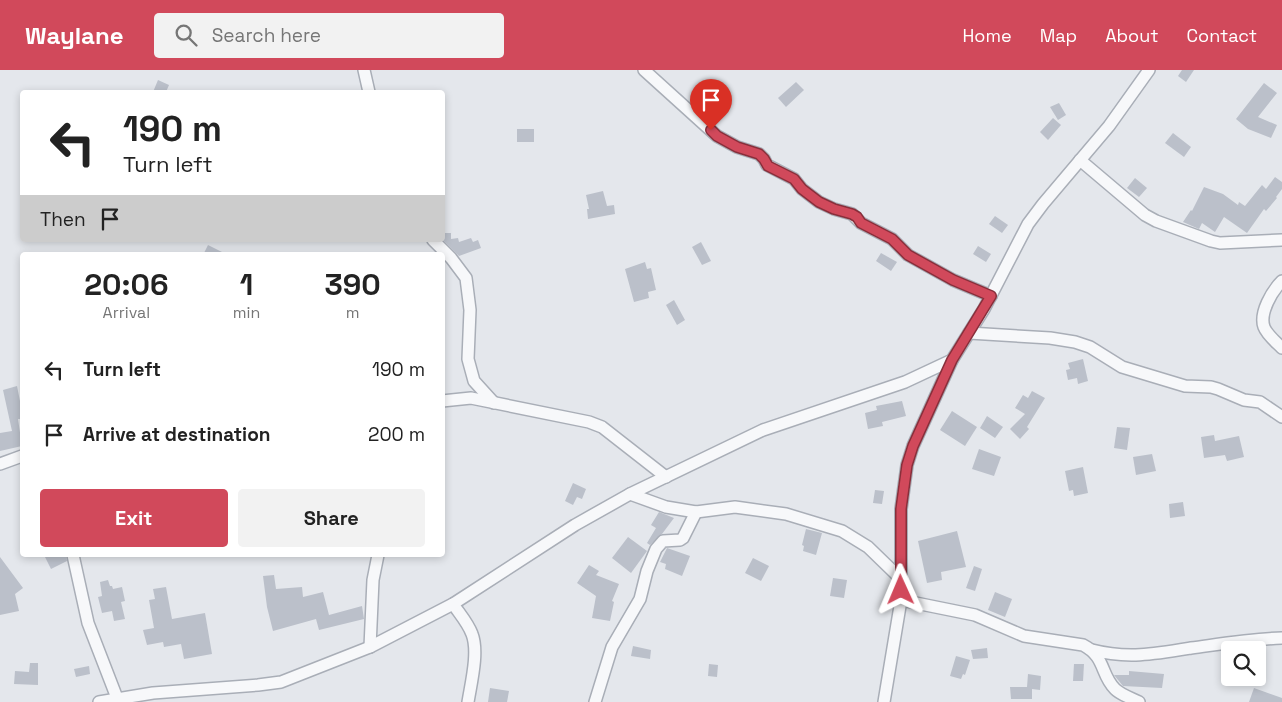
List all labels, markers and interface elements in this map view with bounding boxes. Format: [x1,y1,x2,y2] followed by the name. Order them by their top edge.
[154,13,504,58] search box
[25,20,124,51] text: Waylane
[172,21,200,49] icon: search
[212,23,321,48] text: Search here
[963,24,1012,47] text: Home
[1040,24,1077,47] text: Map
[1105,24,1159,47] text: About
[1187,24,1257,47] text: Contact
[690,79,732,130] pin
[697,86,725,114] icon: arrive
[123,107,222,151] text: 190 m
[40,110,105,175] icon: left
[123,150,213,178] text: Turn left
[96,205,124,233] icon: arrive
[40,207,86,232] text: Then
[84,265,168,304] text: 20:06
[240,265,253,304] text: 1
[324,265,381,304] text: 390
[103,302,150,323] text: Arrival
[233,302,260,323] text: min
[346,302,359,323] text: m
[40,356,68,384] icon: left
[83,357,161,382] text: Turn left
[372,357,425,382] text: 190 m
[40,421,68,449] icon: arrive
[83,422,271,447] text: Arrive at destination
[368,422,425,447] text: 200 m
[40,489,228,547] button: Exit
[238,489,425,547] button: Share
[874,563,926,615] position arrow
[1221,641,1266,686] map controls
[1221,641,1266,686] button: search

